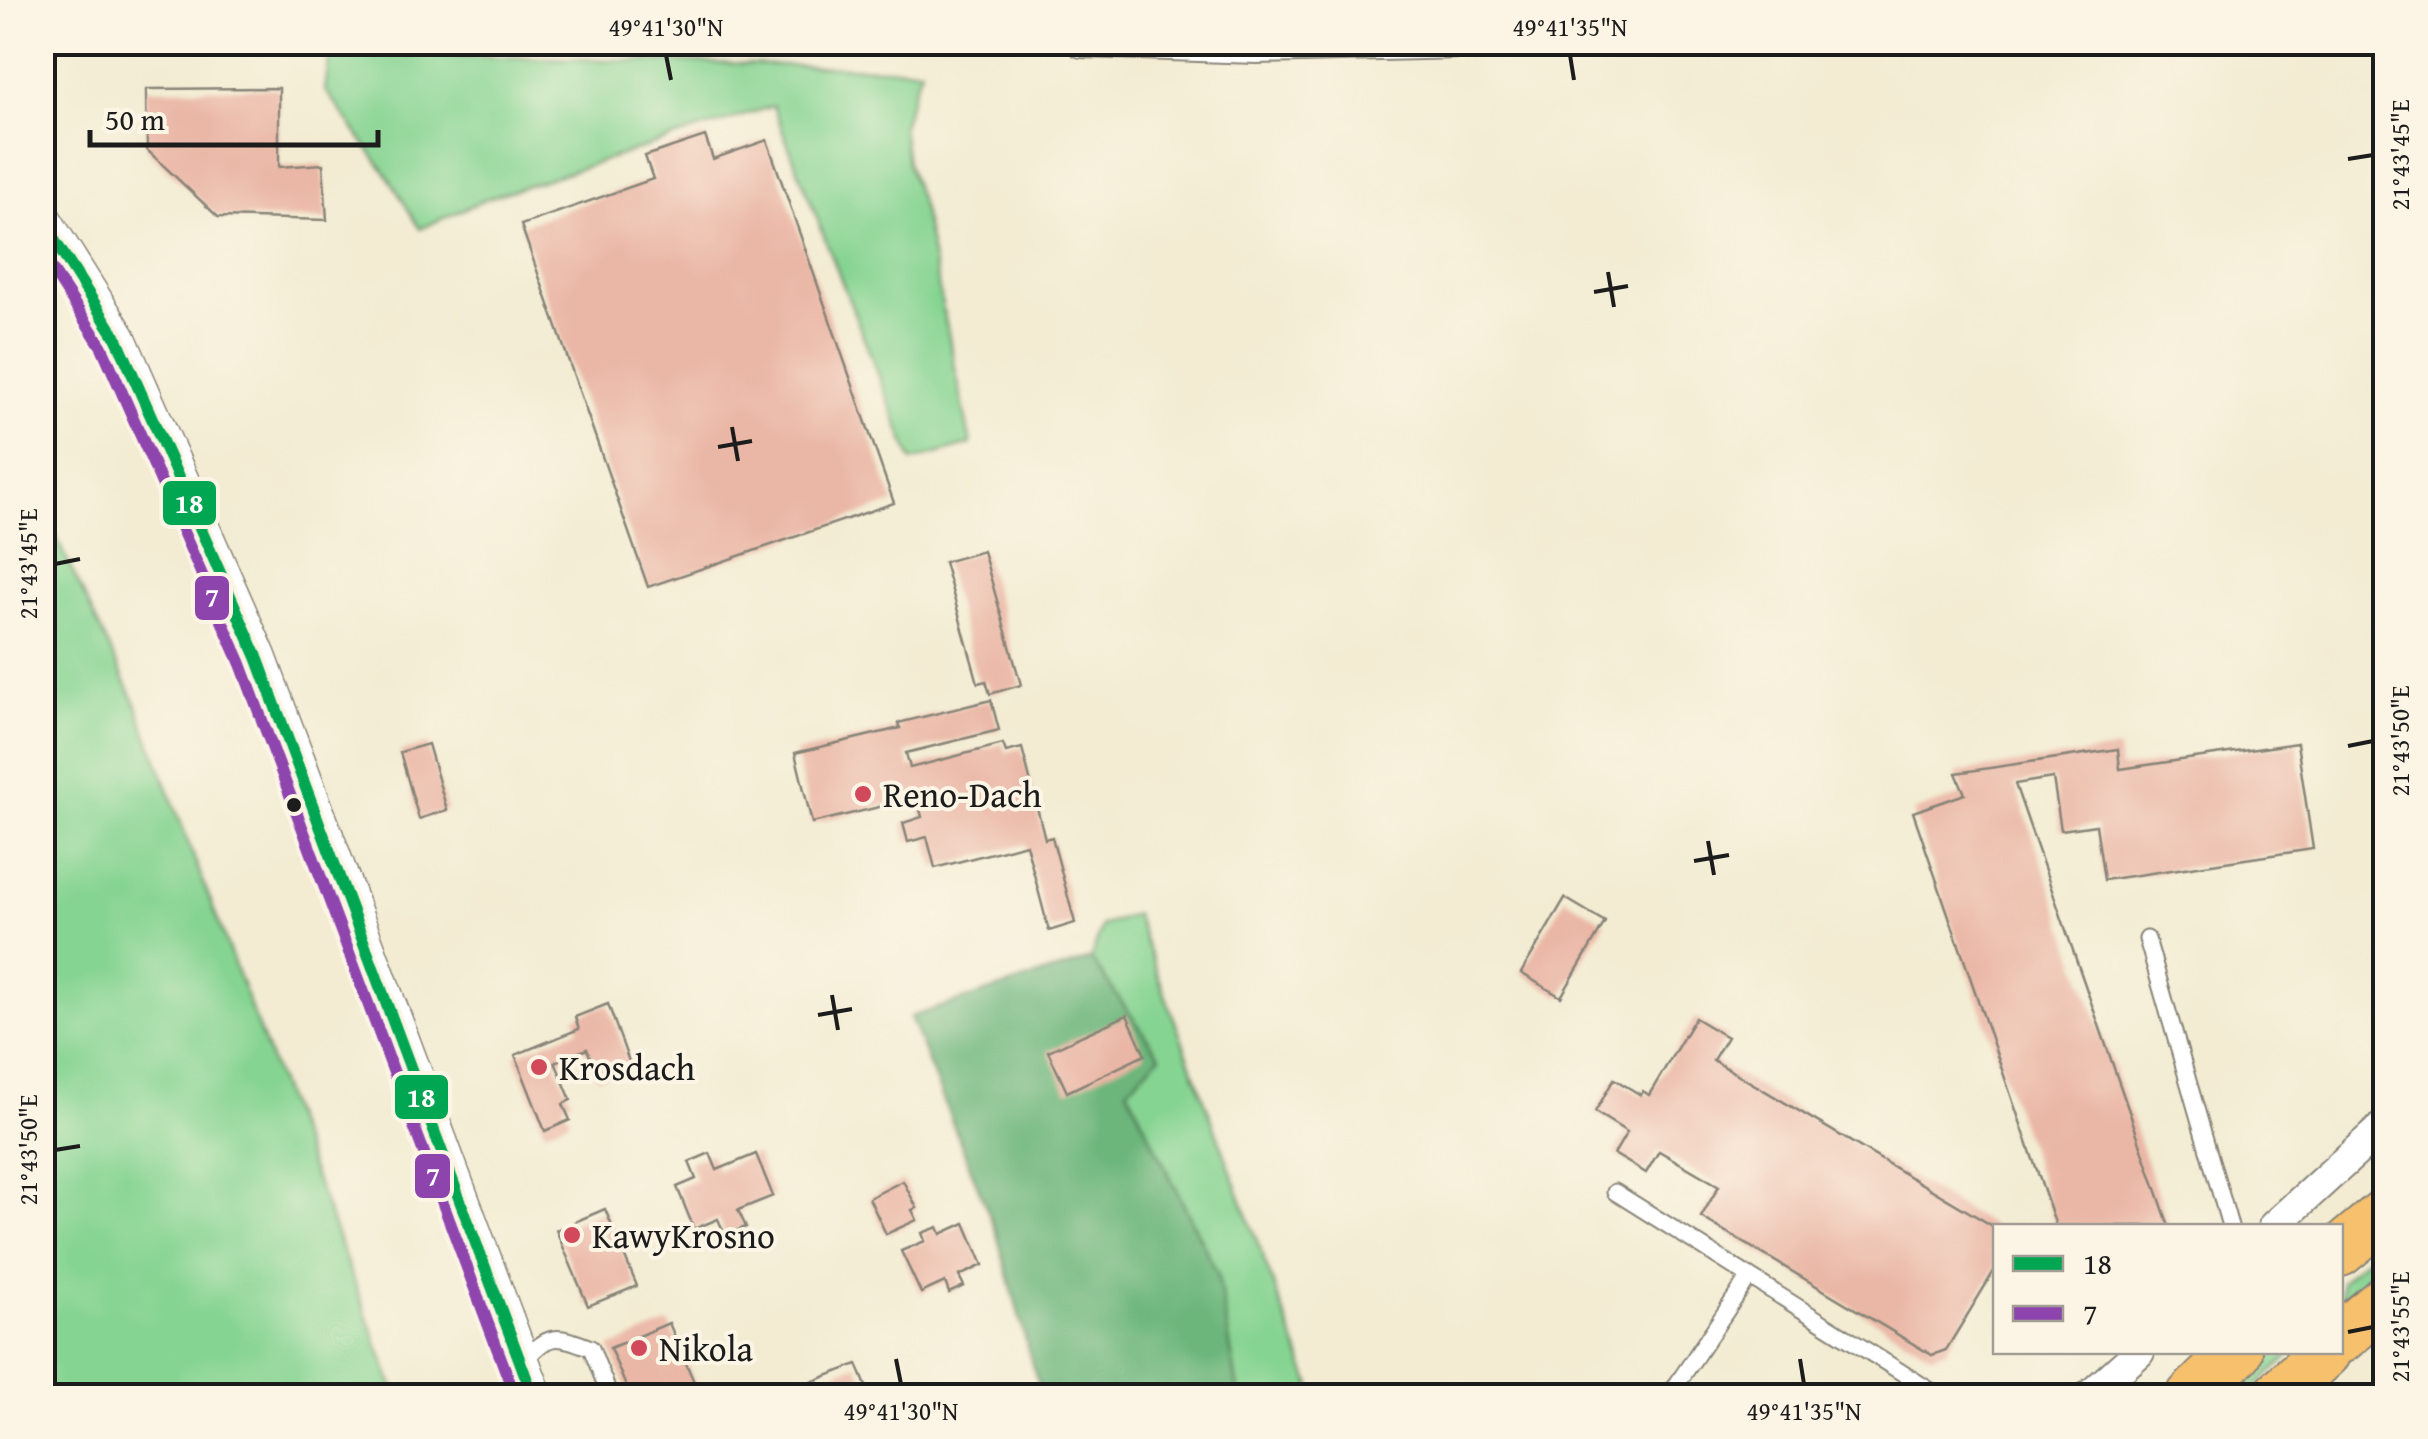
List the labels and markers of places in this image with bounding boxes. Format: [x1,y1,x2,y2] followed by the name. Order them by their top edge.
[883,769,1042,820] place label: Reno-Dach
[852,783,874,805] marker: Reno-Dach
[284,795,304,815] unlabelled marker
[559,1042,696,1093] place label: Krosdach
[528,1056,550,1078] marker: Krosdach
[592,1210,775,1261] place label: KawyKrosno
[561,1224,583,1246] marker: KawyKrosno
[659,1323,753,1374] place label: Nikola
[628,1337,650,1359] marker: Nikola

